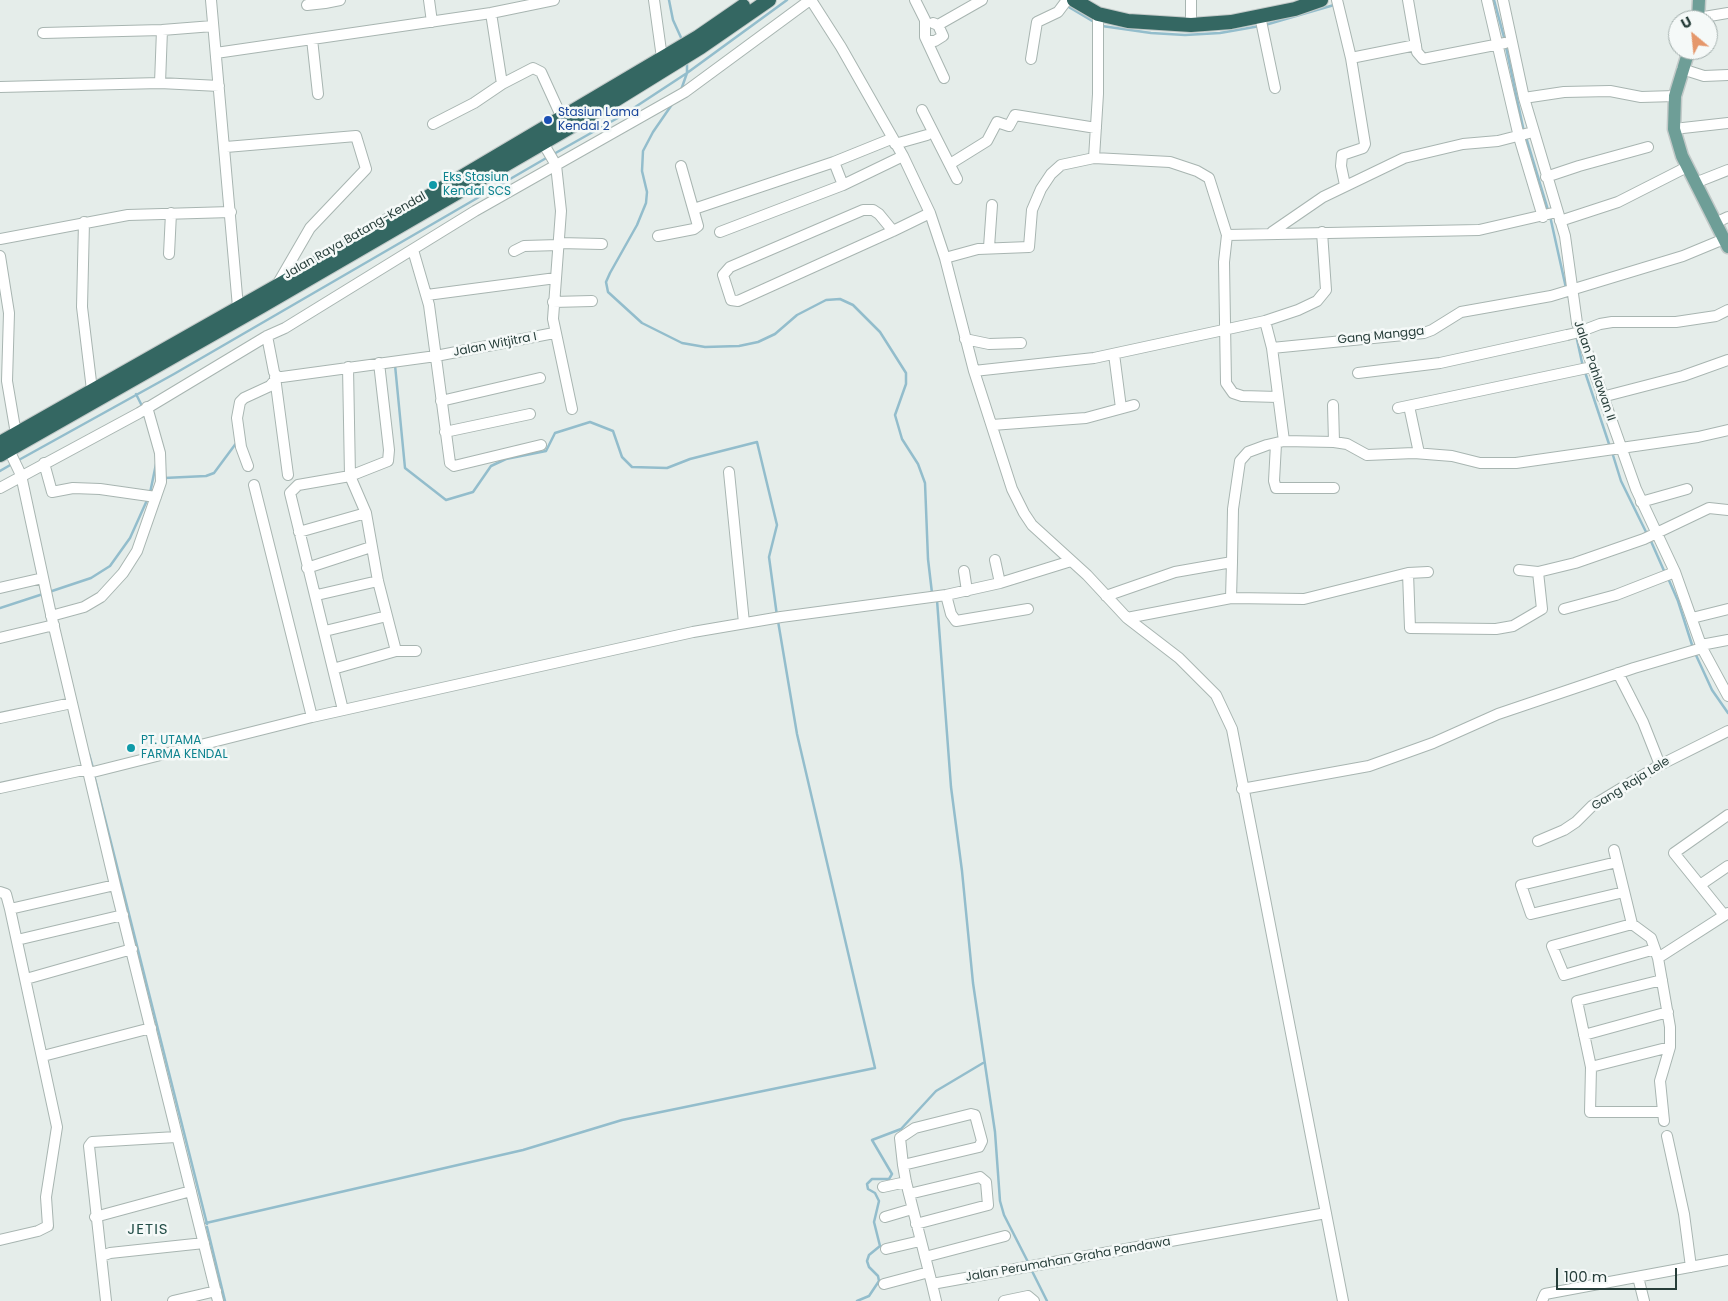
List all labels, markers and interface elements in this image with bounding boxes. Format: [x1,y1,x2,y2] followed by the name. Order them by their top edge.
[1668,10,1718,60] north arrow
[1677,11,1695,34] text: U
[558,106,639,134] place label: Stasiun Lama Kendal 2
[542,114,554,126] marker: Stasiun Lama Kendal 2
[443,171,511,199] place label: Eks Stasiun Kendal SCS
[427,179,439,191] marker: Eks Stasiun Kendal SCS
[281,189,429,283] street label: Jalan Raya Batang-Kendal
[1570,319,1618,423] street label: Jalan Pahlawan II
[1337,324,1425,348] street label: Gang Mangga
[452,330,538,360] street label: Jalan Witjitra I
[141,734,228,762] place label: PT. UTAMA FARMA KENDAL
[125,742,137,754] marker: PT. UTAMA FARMA KENDAL
[1589,754,1673,814] street label: Gang Raja Lele
[127,1221,169,1239] district label: JETIS
[964,1235,1172,1285] street label: Jalan Perumahan Graha Pandawa
[1558,1258,1679,1290] scale bar
[1564,1266,1607,1287] text: 100 m

